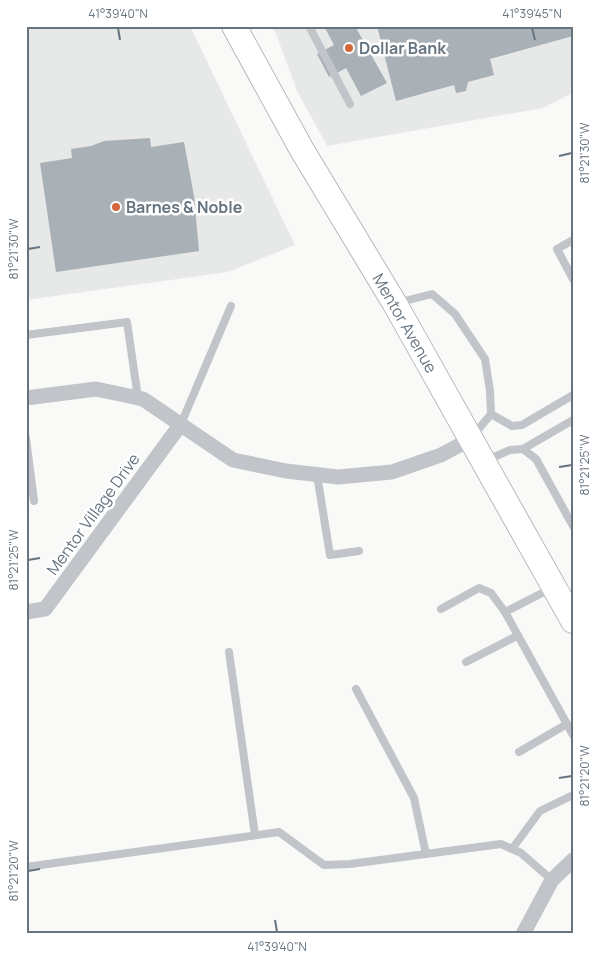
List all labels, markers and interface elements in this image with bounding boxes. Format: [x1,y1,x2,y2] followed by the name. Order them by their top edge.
[88,5,148,22] text: 41°39'40"N
[502,5,562,22] text: 41°39'45"N
[359,37,446,59] place label: Dollar Bank
[343,42,355,54] marker: Dollar Bank
[576,122,593,184] text: 81°21'30"W
[126,196,243,218] place label: Barnes & Noble
[110,201,122,213] marker: Barnes & Noble
[5,218,22,280] text: 81°21'30"W
[368,269,442,377] street label: Mentor Avenue
[576,434,593,495] text: 81°21'25"W
[41,449,145,579] street label: Mentor Village Drive
[5,529,22,590] text: 81°21'25"W
[576,745,593,807] text: 81°21'20"W
[5,840,22,902] text: 81°21'20"W
[247,938,307,955] text: 41°39'40"N

